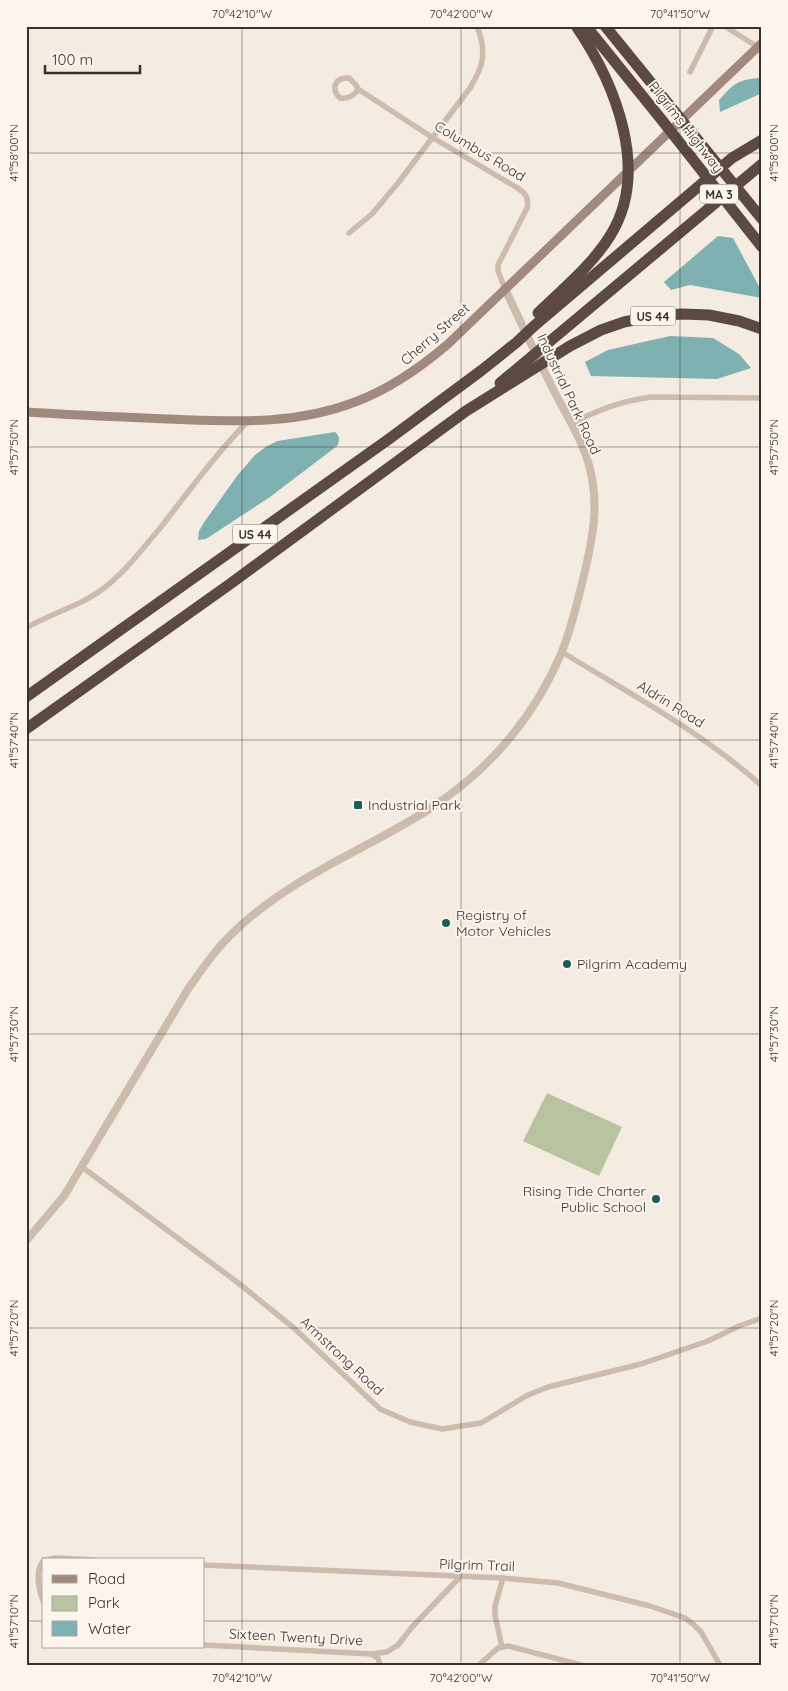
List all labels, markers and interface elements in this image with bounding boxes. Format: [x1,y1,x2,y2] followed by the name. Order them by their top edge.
[212,6,273,21] text: 70°42'10"W
[429,6,493,21] text: 70°42'00"W
[650,6,710,21] text: 70°41'50"W
[45,42,140,74] scale bar
[52,50,93,69] text: 100 m
[645,78,727,176] street label: Pilgrims Highway
[431,117,529,185] street label: Columbus Road
[6,124,21,182] text: 41°58'00"N
[766,124,781,182] text: 41°58'00"N
[700,184,738,203] road number: MA 3
[397,299,473,369] street label: Cherry Street
[630,306,676,326] road number: US 44
[533,331,605,457] street label: Industrial Park Road
[6,419,21,475] text: 41°57'50"N
[766,419,781,475] text: 41°57'50"N
[232,524,278,544] road number: US 44
[634,676,708,732] street label: Aldrin Road
[6,712,21,768] text: 41°57'40"N
[766,712,781,768] text: 41°57'40"N
[368,796,461,814] place label: Industrial Park
[352,799,364,811] marker: Industrial Park
[456,906,551,940] place label: Registry of Motor Vehicles
[440,917,452,929] marker: Registry of Motor Vehicles
[577,955,687,973] place label: Pilgrim Academy
[561,958,573,970] marker: Pilgrim Academy
[6,1006,21,1062] text: 41°57'30"N
[766,1006,781,1062] text: 41°57'30"N
[523,1182,647,1216] place label: Rising Tide Charter Public School
[650,1193,662,1205] marker: Rising Tide Charter Public School
[6,1300,21,1356] text: 41°57'20"N
[766,1300,781,1356] text: 41°57'20"N
[297,1313,387,1399] street label: Armstrong Road
[439,1555,515,1575] street label: Pilgrim Trail
[42,1558,205,1648] legend
[88,1569,125,1588] text: Road
[88,1593,120,1612] text: Park
[6,1594,21,1648] text: 41°57'10"N
[766,1594,781,1648] text: 41°57'10"N
[88,1619,131,1638] text: Water
[228,1624,364,1650] street label: Sixteen Twenty Drive
[212,1670,273,1685] text: 70°42'10"W
[429,1670,493,1685] text: 70°42'00"W
[650,1670,710,1685] text: 70°41'50"W

